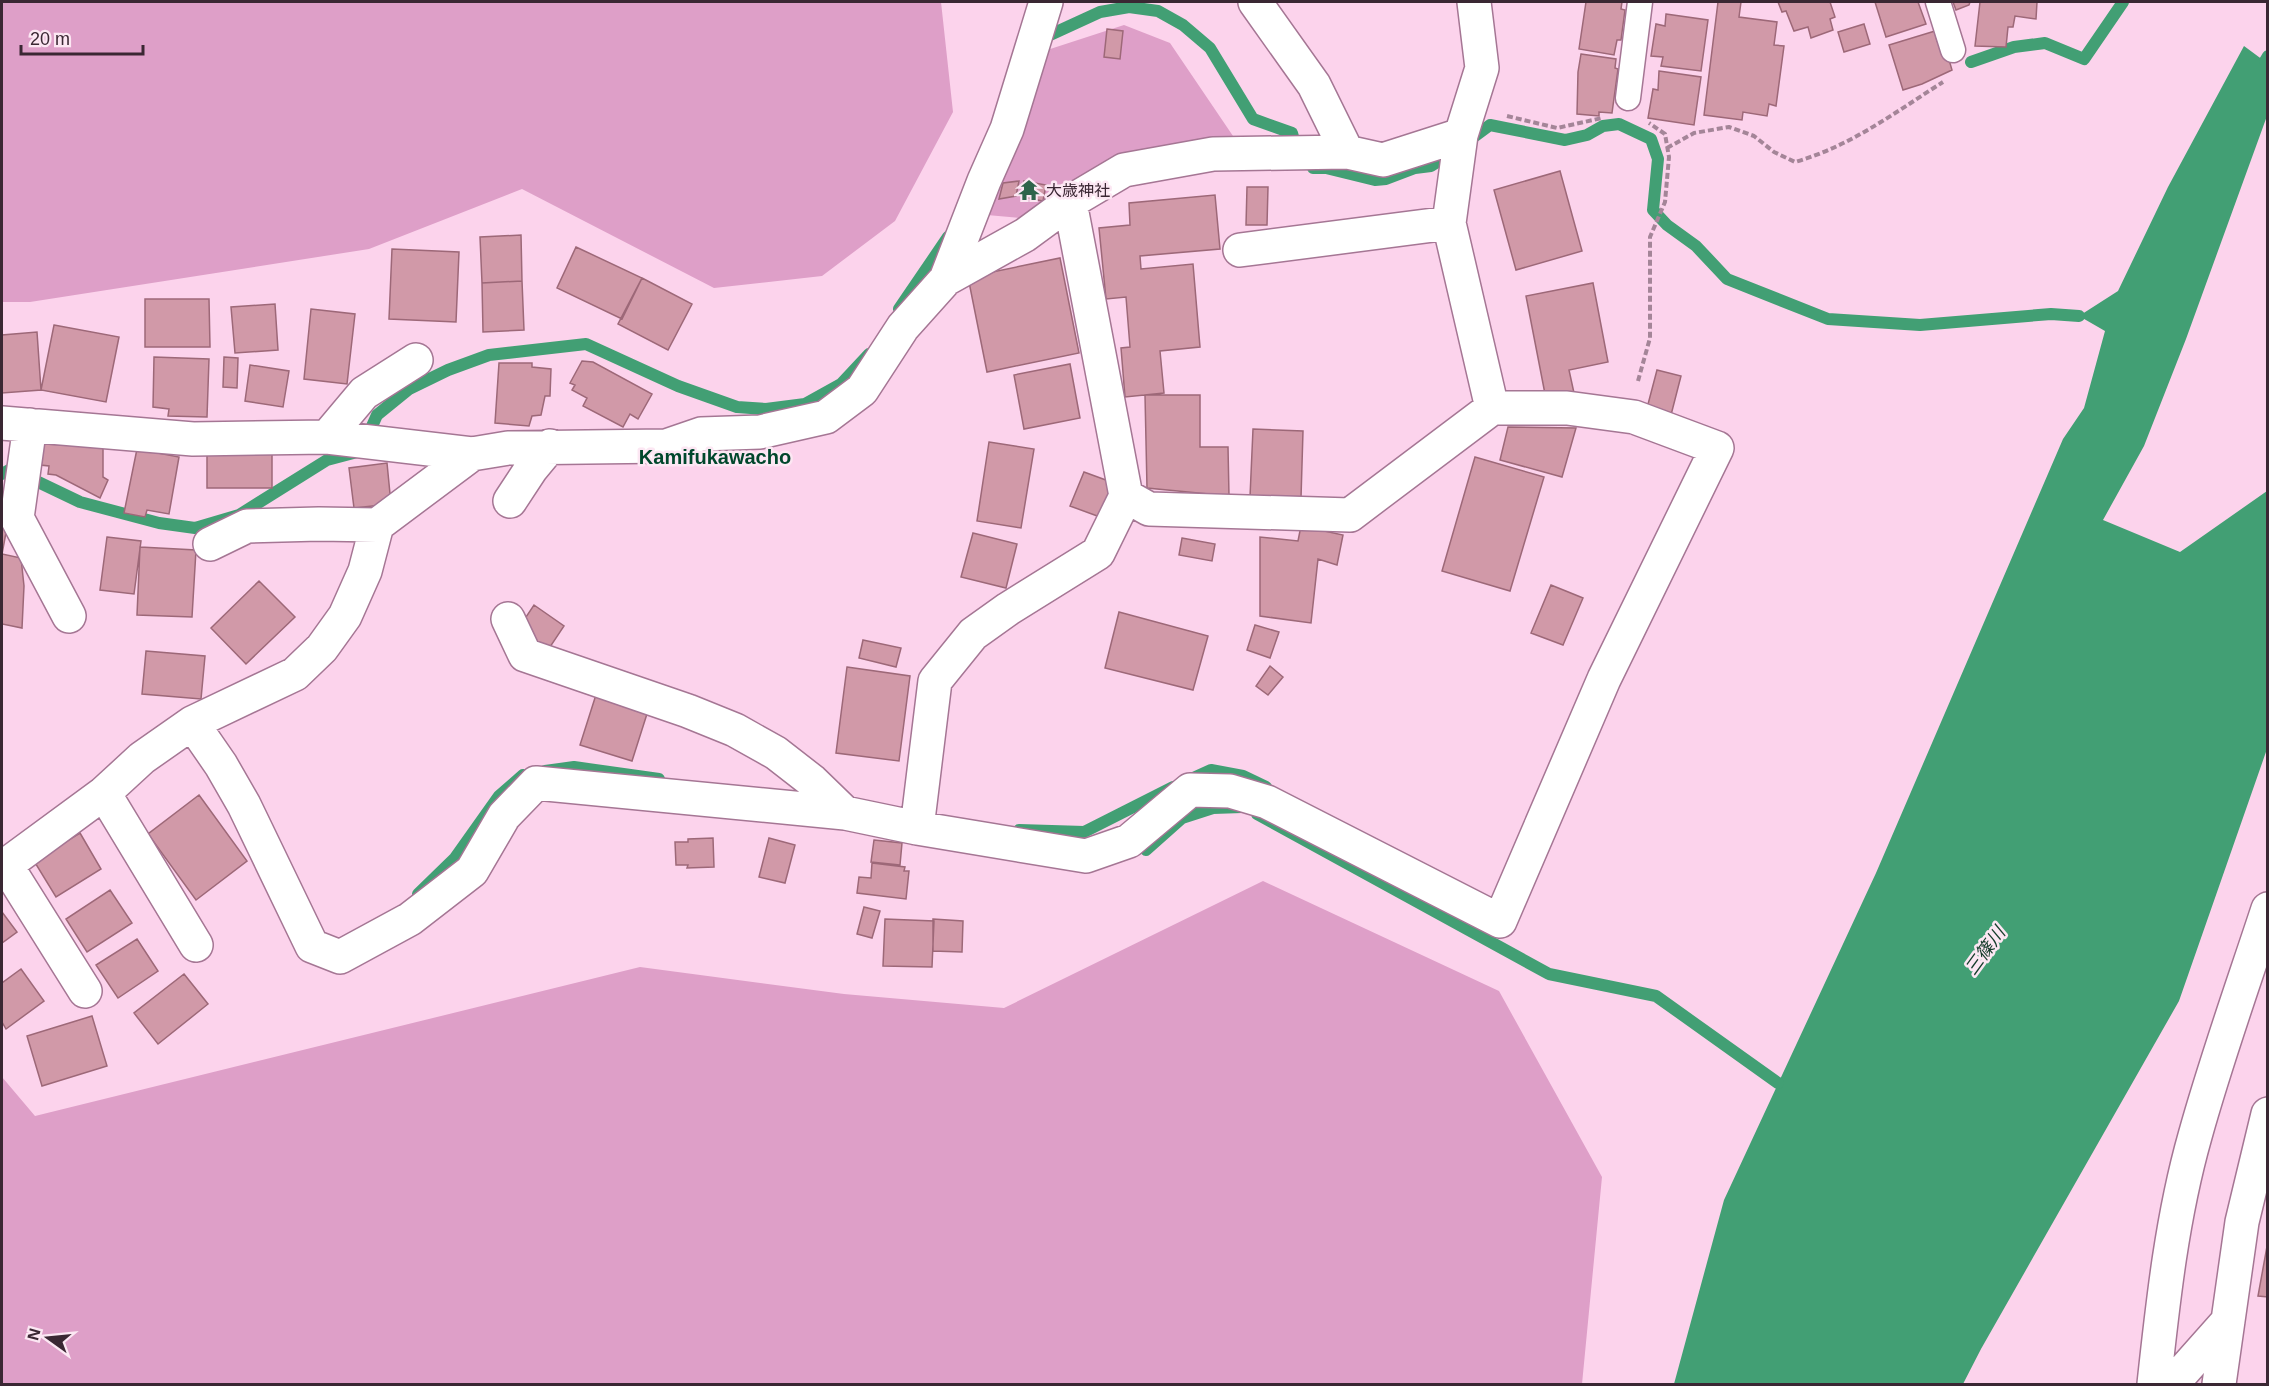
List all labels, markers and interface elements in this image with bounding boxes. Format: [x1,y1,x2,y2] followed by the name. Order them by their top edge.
[21,18,142,56] scale bar
[30,29,70,49] text: 20 m
[1017,178,1041,202] temple icon: 大歳神社
[1046,182,1110,199] place label: 大歳神社
[639,446,791,468] district label: Kamifukawacho
[1961,922,2010,979] water label: 三篠川
[18,1308,78,1368] north arrow
[24,1326,44,1342] text: N

